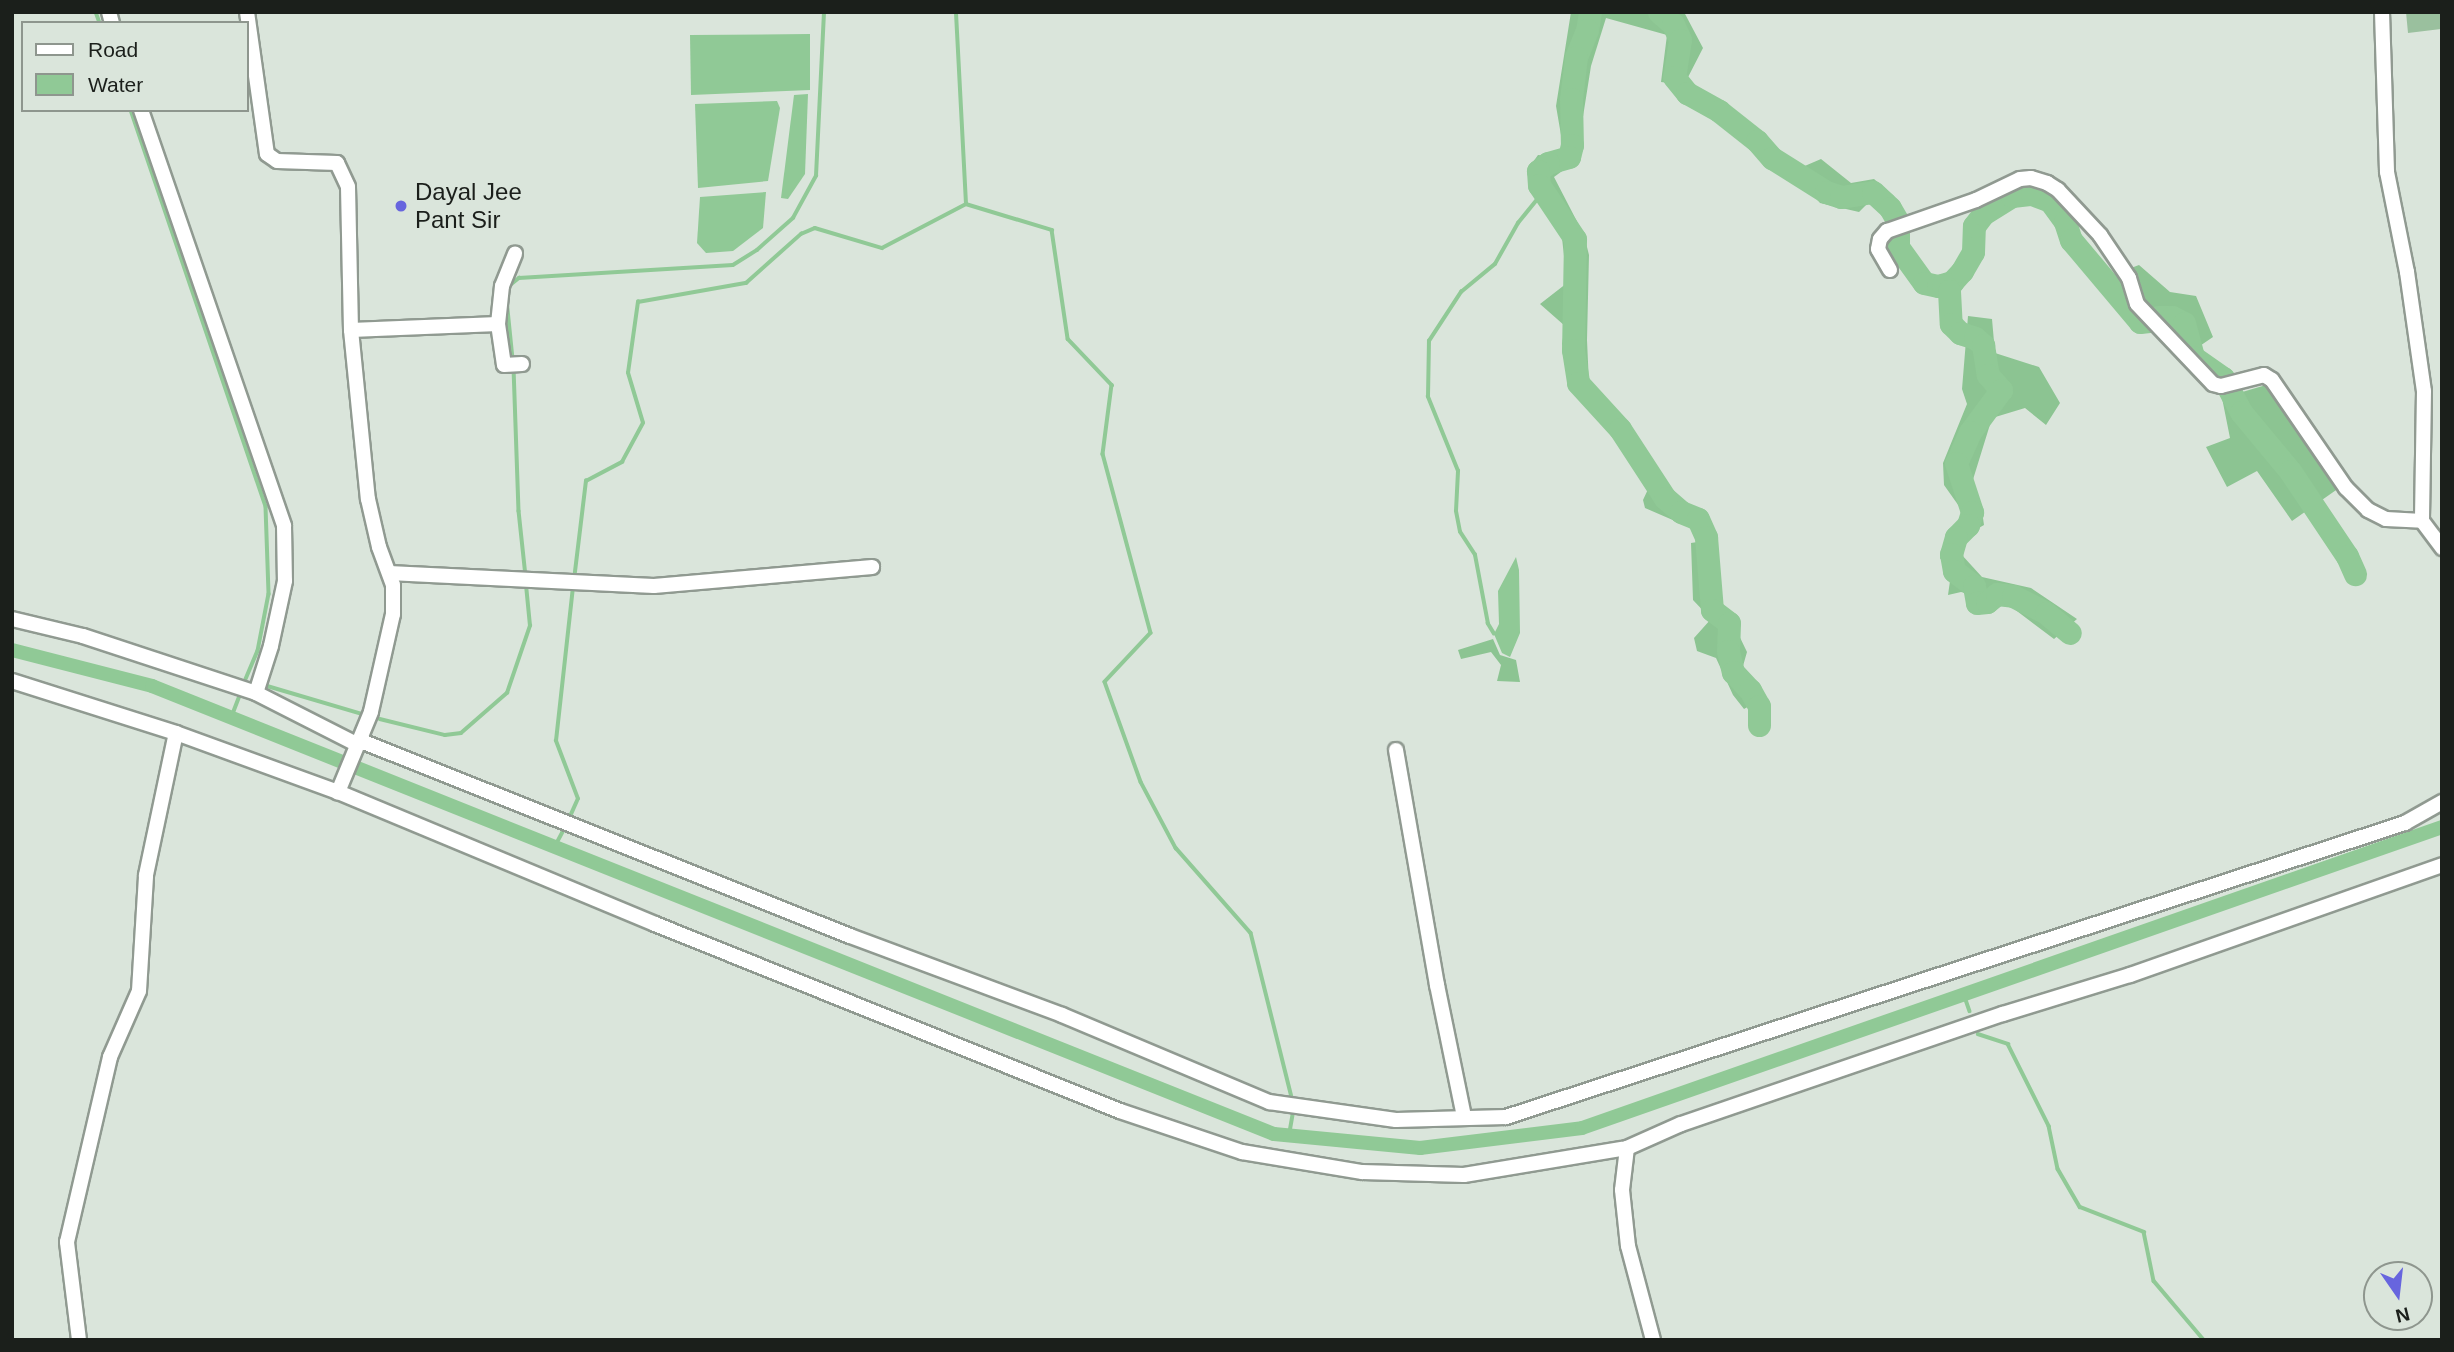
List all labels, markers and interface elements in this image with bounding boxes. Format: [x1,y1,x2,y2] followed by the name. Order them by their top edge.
[21,21,248,112] legend
[88,38,138,61] text: Road
[88,73,143,96] text: Water
[415,178,522,234] place label: Dayal Jee Pant Sir
[393,198,409,214] marker: Dayal Jee Pant Sir
[2363,1261,2433,1331] north arrow
[2394,1303,2412,1327] text: N

